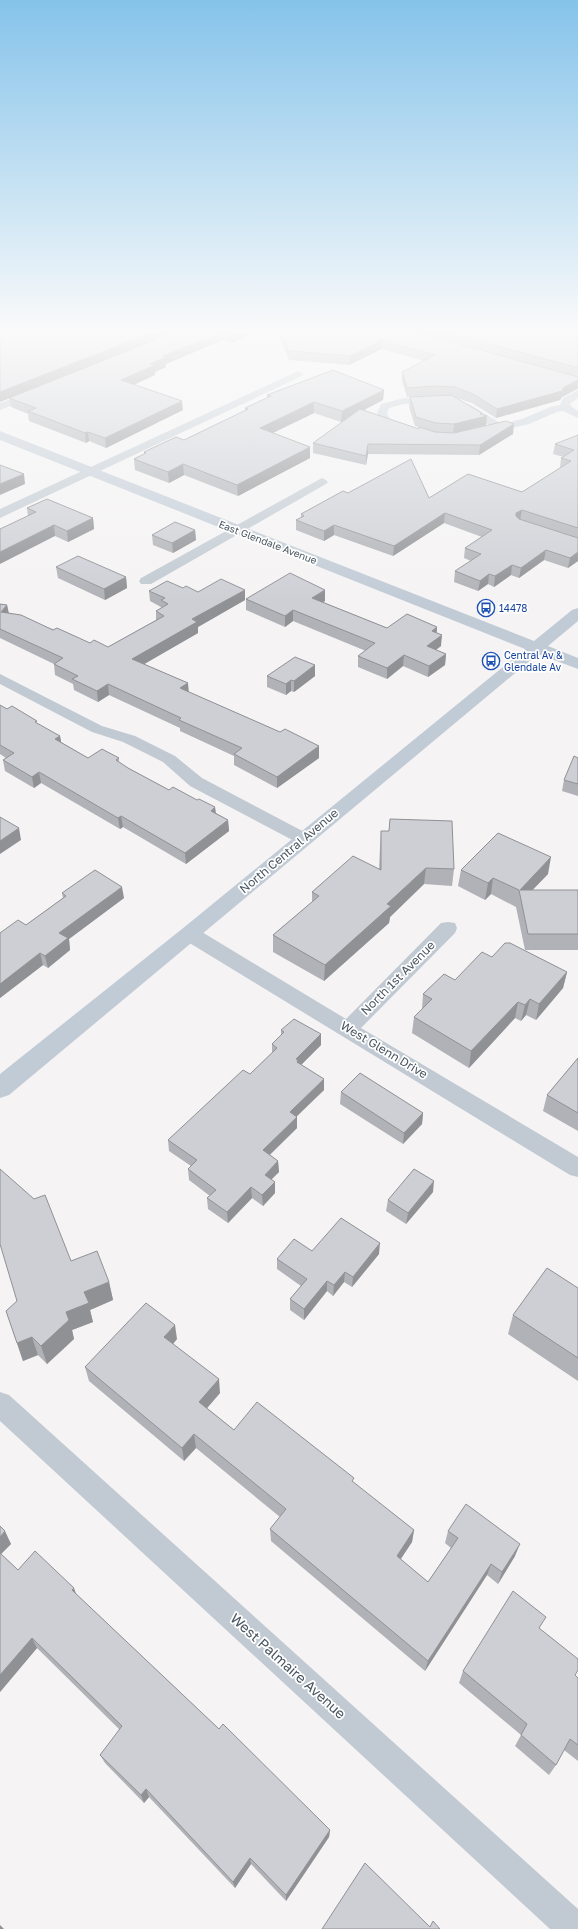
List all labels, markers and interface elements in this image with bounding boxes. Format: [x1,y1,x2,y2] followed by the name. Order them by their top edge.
[217,518,319,566] street label: East Glendale Avenue
[476,598,496,618] bus stop icon: 14478
[499,602,527,614] place label: 14478
[504,649,563,673] place label: Central Av & Glendale Av
[481,651,501,671] bus stop icon: Central Av & Glendale Av
[236,805,341,896] street label: North Central Avenue
[357,937,438,1018] street label: North 1st Avenue
[338,1018,430,1081] street label: West Glenn Drive
[227,1609,350,1722] street label: West Palmaire Avenue

